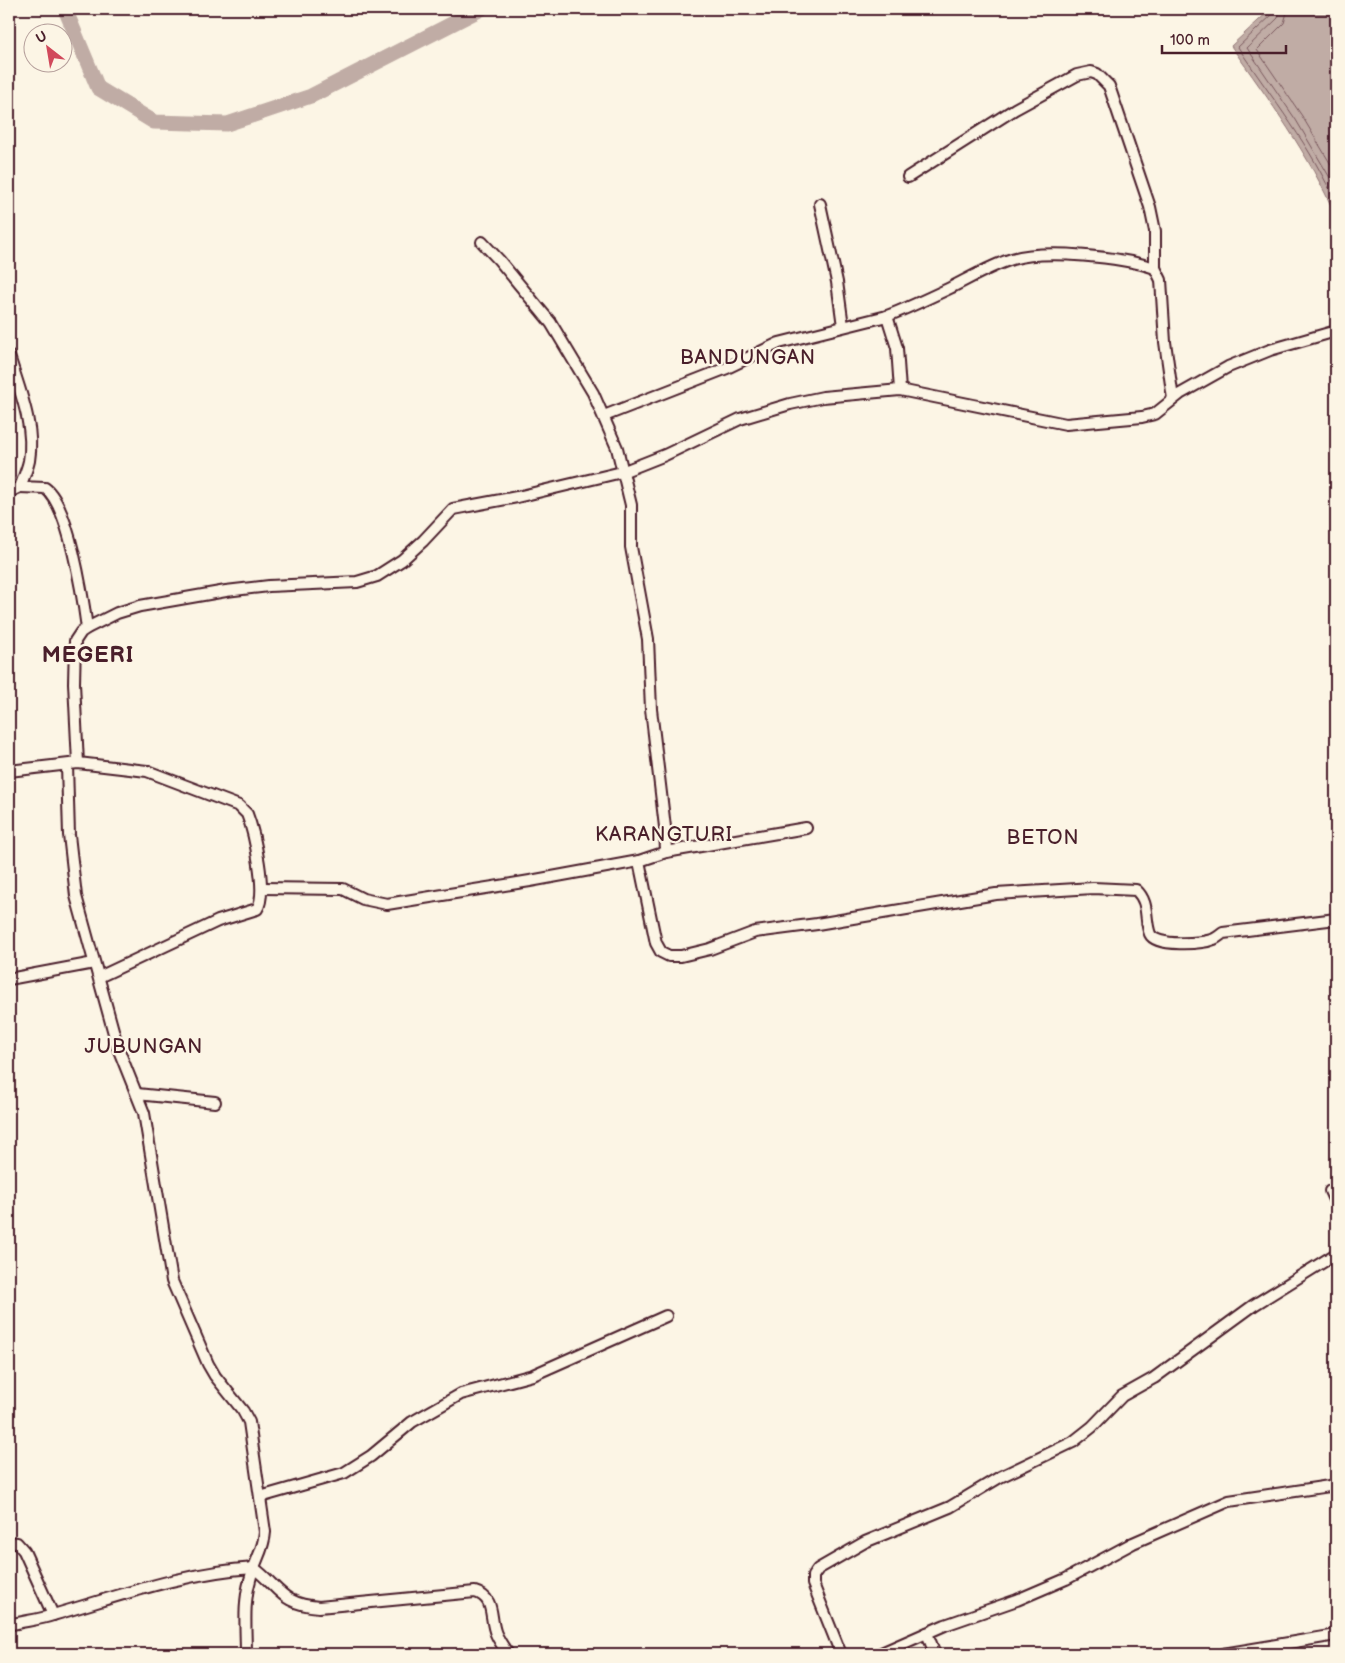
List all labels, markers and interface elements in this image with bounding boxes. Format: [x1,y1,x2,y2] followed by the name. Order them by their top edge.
[22,22,72,72] north arrow
[1162,22,1286,54] scale bar
[33,27,50,47] text: U
[1170,31,1210,50] text: 100 m
[680,346,816,370] district label: BANDUNGAN
[42,642,134,669] district label: MEGERI
[595,823,733,847] district label: KARANGTURI
[1007,826,1079,850] district label: BETON
[85,1035,203,1059] district label: JUBUNGAN

